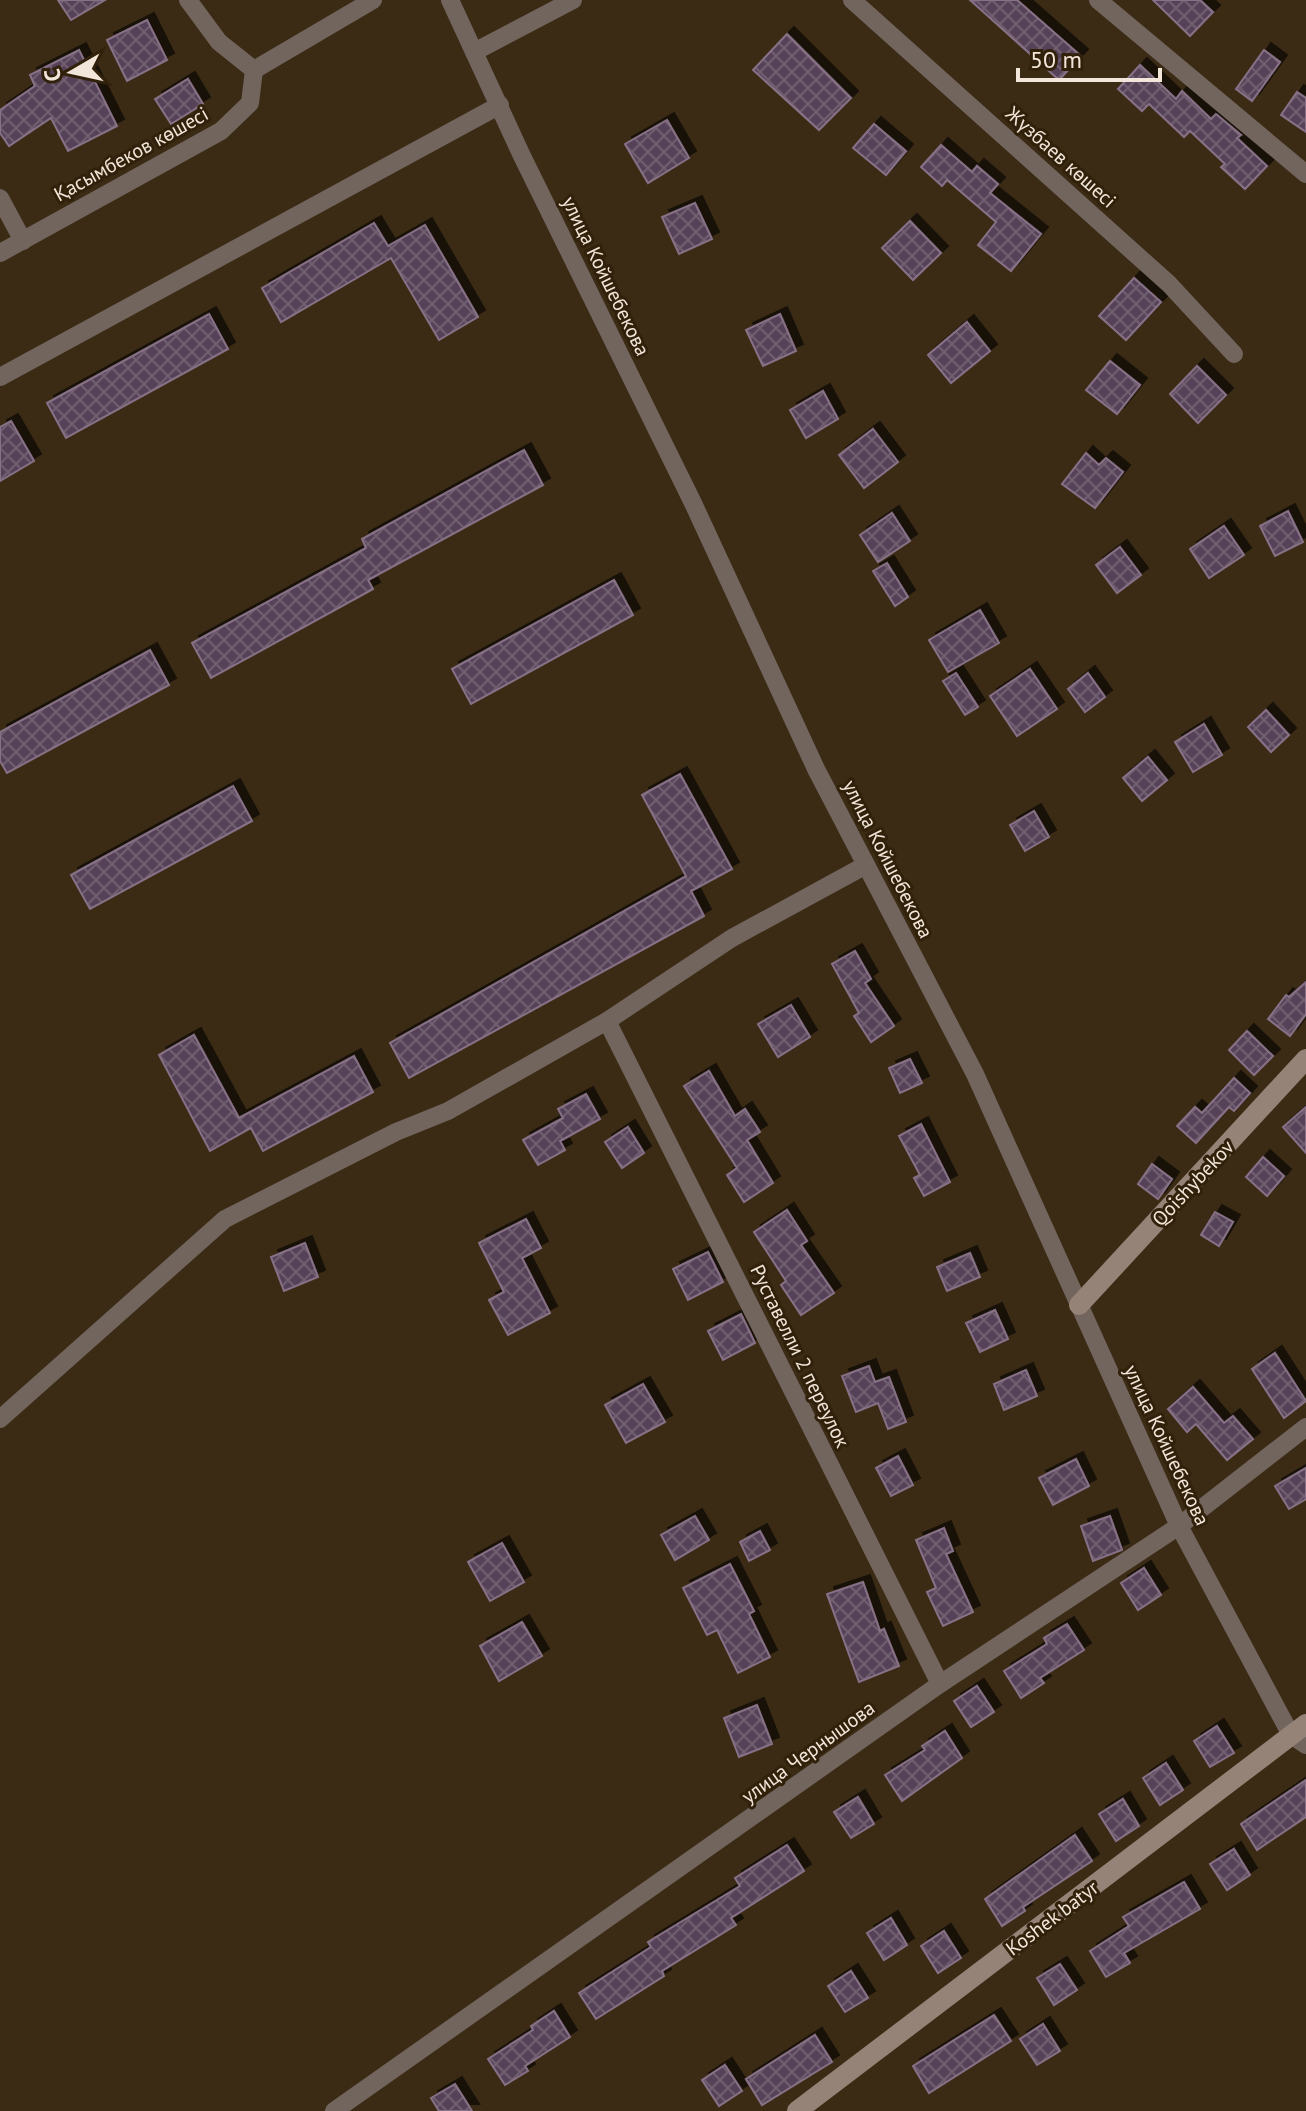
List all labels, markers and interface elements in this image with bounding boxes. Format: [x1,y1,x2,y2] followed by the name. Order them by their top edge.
[32,32,112,112] north arrow
[1018,32,1160,82] scale bar
[1030,44,1082,75] text: 50 m
[37,67,67,83] text: С
[1000,100,1122,213] street label: Жүзбаев көшесі
[49,101,213,207] street label: Қасымбеков көшесі
[556,192,656,360] street label: улица Койшебекова
[837,775,939,943] street label: улица Койшебекова
[1146,1134,1240,1232] street label: Qoishybekov
[744,1260,856,1452] street label: Руставелли 2 переулок
[1118,1360,1216,1530] street label: улица Койшебекова
[736,1695,880,1809] street label: улица Чернышова
[1000,1875,1104,1961] street label: Koshek batyr

